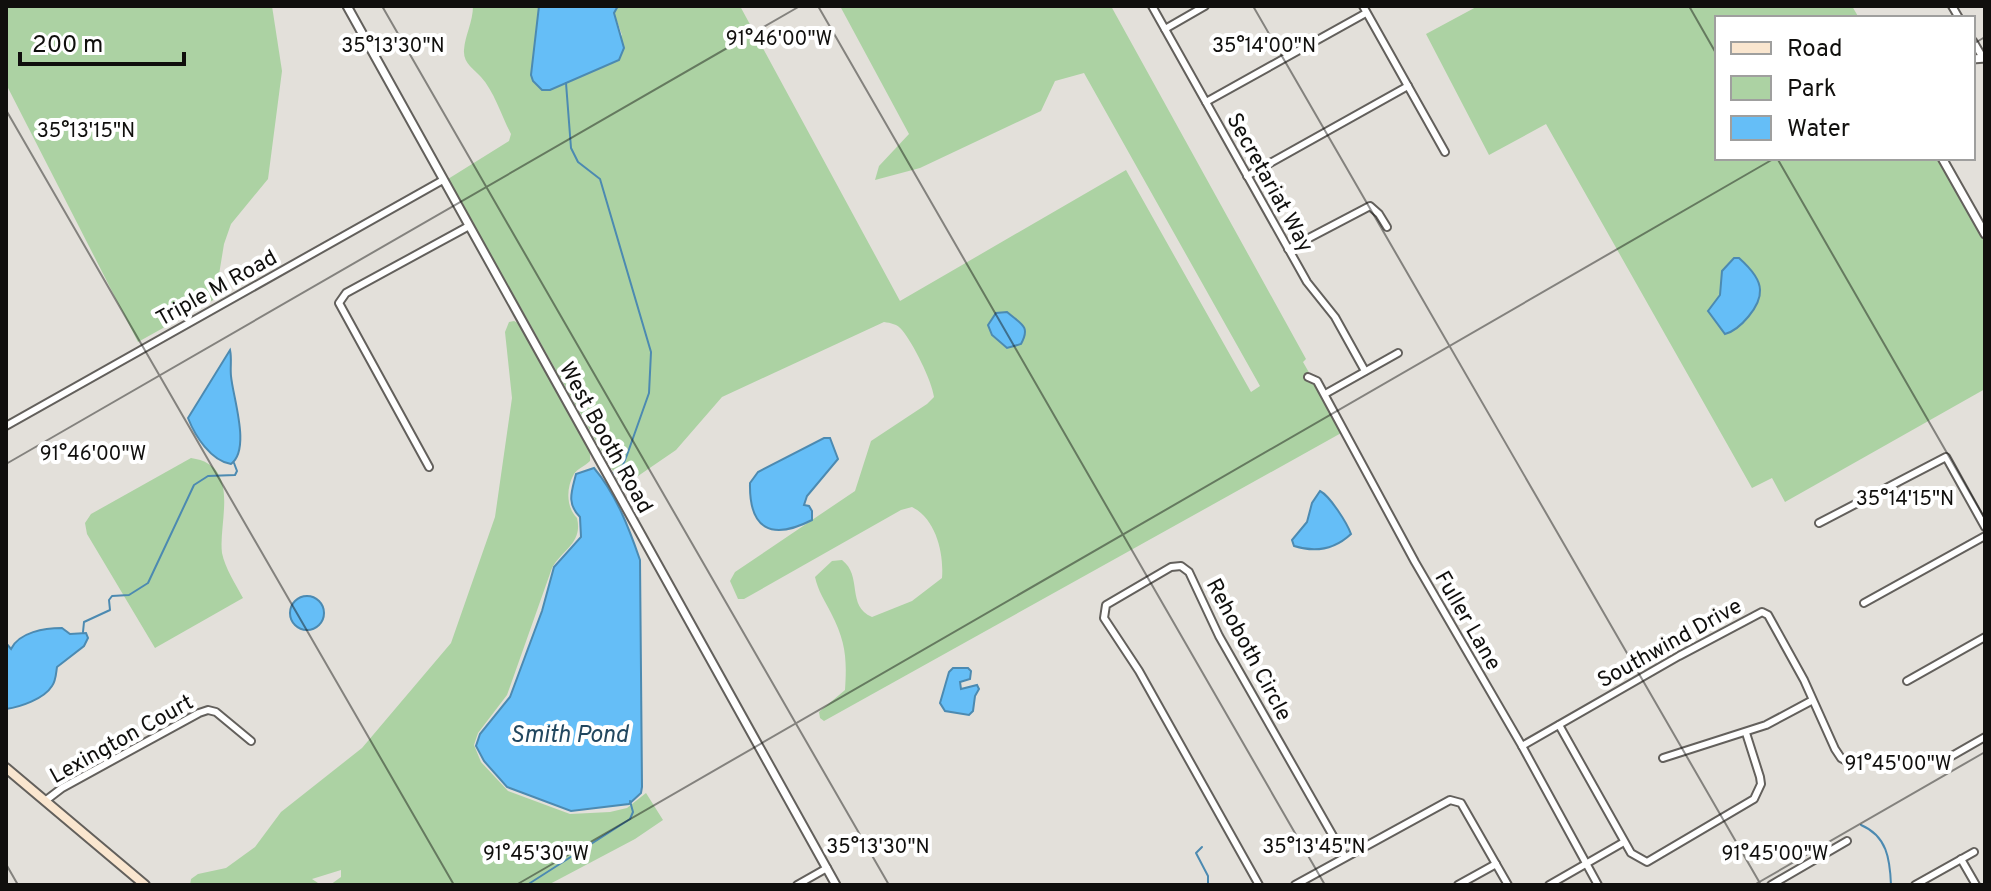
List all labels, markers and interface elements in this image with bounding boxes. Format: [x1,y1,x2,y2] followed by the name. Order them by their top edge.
[20,16,184,66] scale bar
[1715,16,1975,160] legend
[726,27,832,53] text: 91°46'00"W
[32,31,103,61] text: 200 m
[341,34,445,60] text: 35°13'30"N
[1212,34,1316,60] text: 35°14'00"N
[1787,35,1843,65] text: Road
[1787,75,1837,105] text: Park
[1219,109,1318,258] street label: Secretariat Way
[1787,115,1850,145] text: Water
[37,119,135,145] text: 35°13'15"N
[152,245,282,333] street label: Triple M Road
[552,358,658,519] street label: West Booth Road
[40,442,146,468] text: 91°46'00"W
[1856,487,1954,513] text: 35°14'15"N
[1428,567,1506,676] street label: Fuller Lane
[1199,574,1297,726] street label: Rehoboth Circle
[1593,593,1747,695] street label: Southwind Drive
[46,690,199,791] street label: Lexington Court
[510,721,630,751] water label: Smith Pond
[1844,752,1952,778] text: 91°45'00"W
[826,835,930,861] text: 35°13'30"N
[1262,835,1366,861] text: 35°13'45"N
[483,842,589,868] text: 91°45'30"W
[1721,842,1829,868] text: 91°45'00"W

